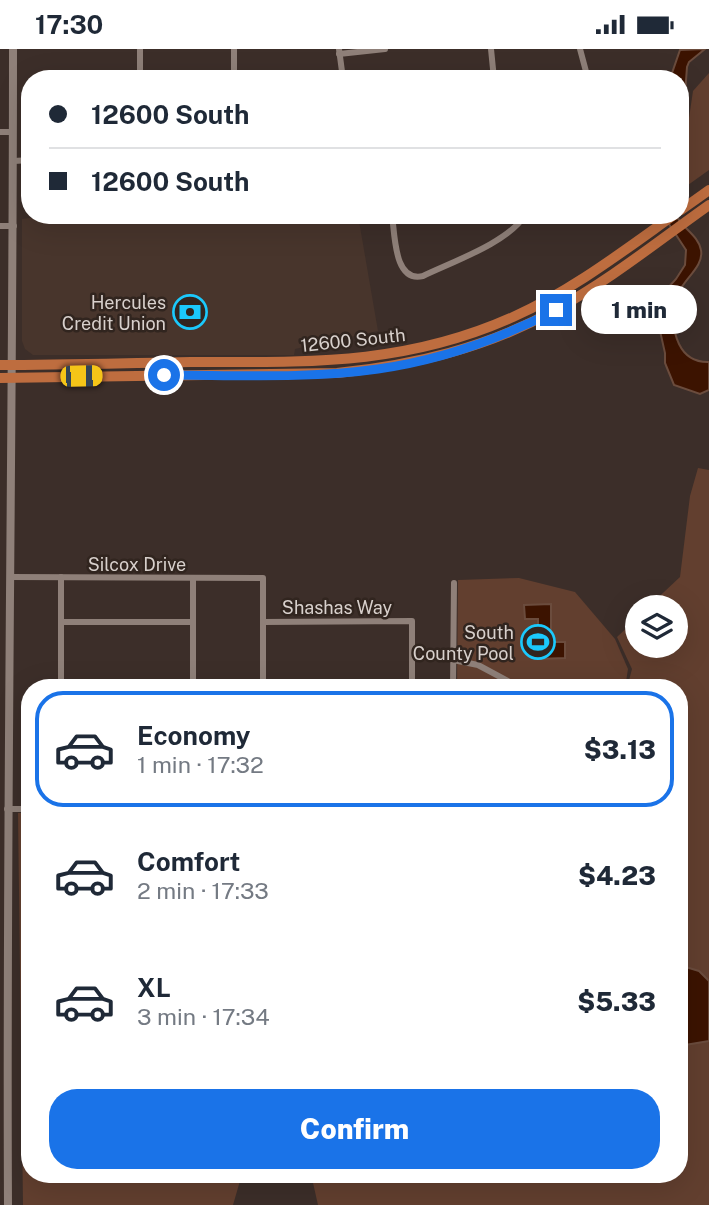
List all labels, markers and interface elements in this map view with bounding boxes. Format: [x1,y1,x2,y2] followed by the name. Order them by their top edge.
[35,9,103,40] text: 17:30
[91,99,249,130] text: 12600 South
[91,166,249,197] text: 12600 South
[580,285,696,335] callout: 1 min
[62,292,166,334] place label: Hercules Credit Union
[171,293,209,331] bank icon: Hercules Credit Union
[540,294,572,326] route end
[611,296,667,323] text: 1 min
[299,324,407,356] street label: 12600 South
[148,359,180,391] route start
[60,365,103,387] car
[88,554,186,575] street label: Silcox Drive
[625,595,688,658] map controls
[625,595,688,658] button: layers
[282,597,392,618] street label: Shashas Way
[413,622,514,664] place label: South County Pool
[519,623,557,661] sports icon: South County Pool
[53,718,116,781] icon: car
[137,720,250,751] text: Economy
[584,734,656,765] text: $3.13
[137,751,264,778] text: 1 min · 17:32
[53,844,116,907] icon: car
[137,846,240,877] text: Comfort
[578,860,656,891] text: $4.23
[137,877,269,904] text: 2 min · 17:33
[53,970,116,1033] icon: car
[137,972,171,1003] text: XL
[577,986,656,1017] text: $5.33
[137,1003,270,1030] text: 3 min · 17:34
[49,1089,660,1169] button: Confirm

